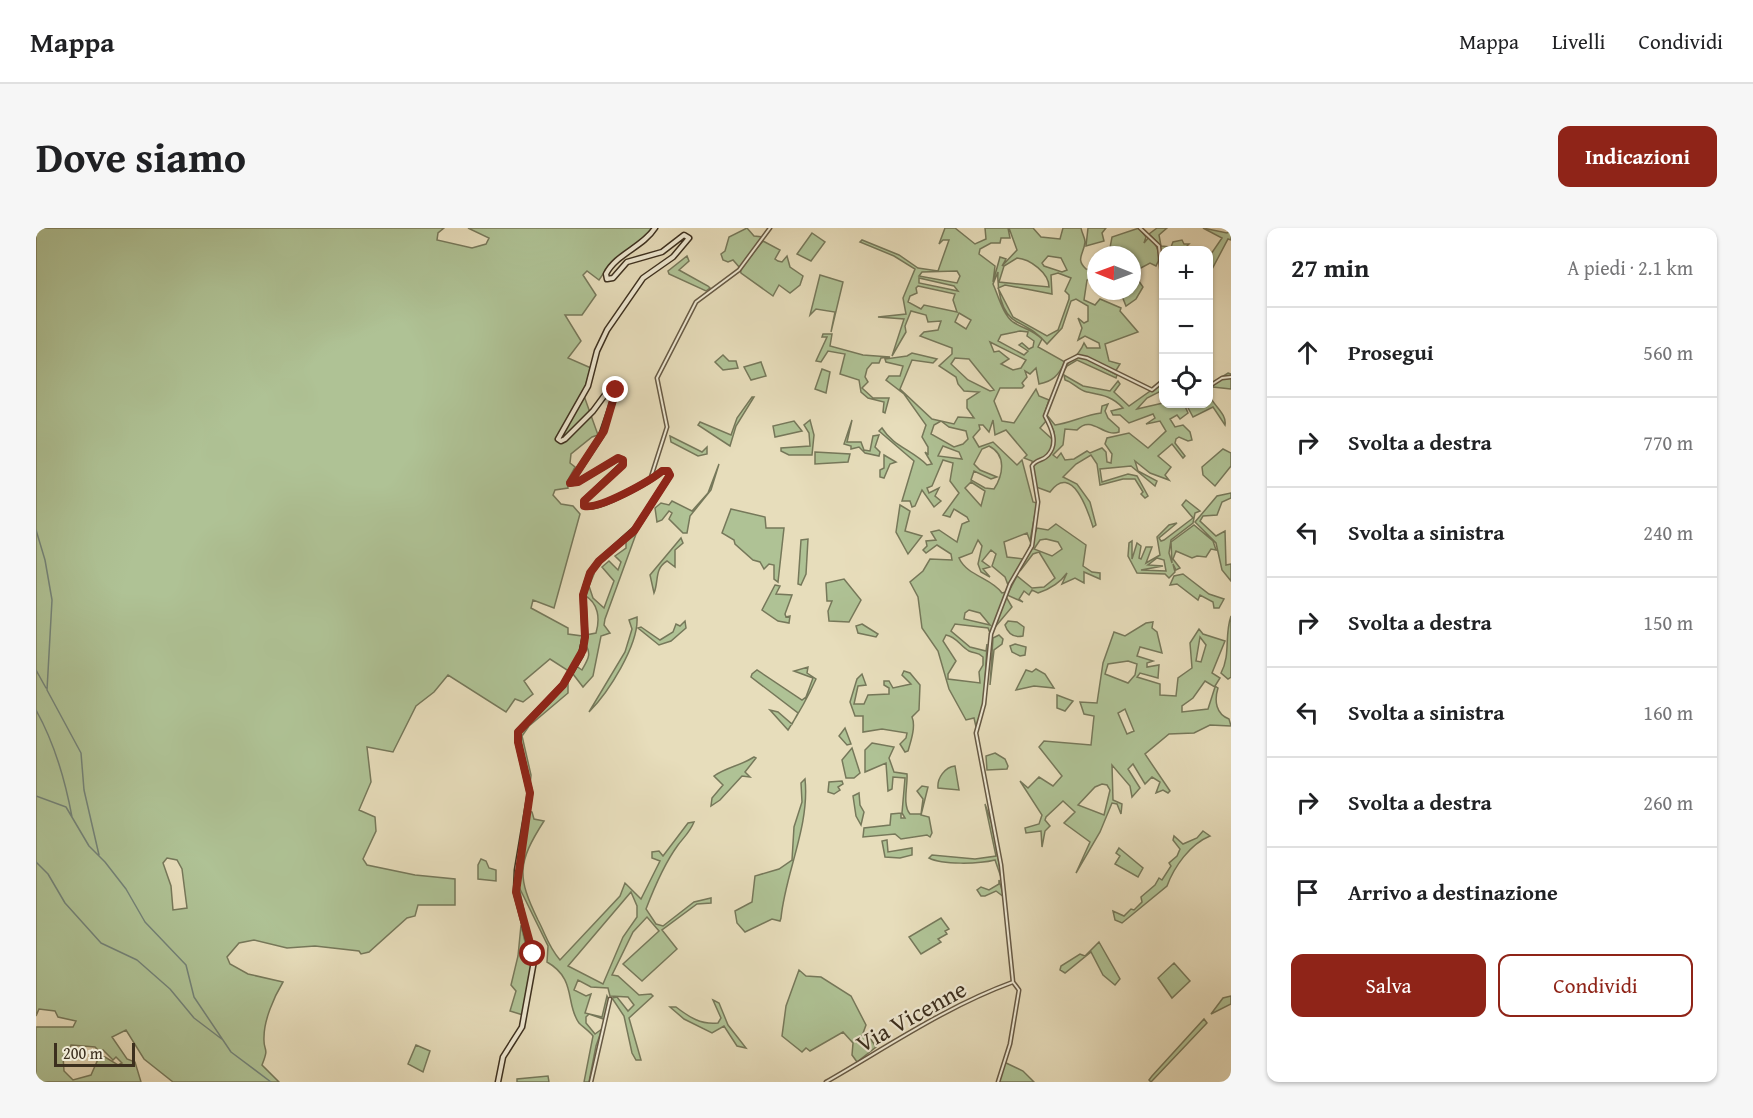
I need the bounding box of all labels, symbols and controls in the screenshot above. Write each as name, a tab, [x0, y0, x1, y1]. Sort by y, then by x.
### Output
text: Mappa	[30, 21, 115, 62]
text: Mappa	[1459, 26, 1519, 57]
text: Livelli	[1552, 26, 1606, 57]
text: Condividi	[1639, 26, 1723, 57]
text: Dove siamo	[36, 126, 246, 187]
button: Indicazioni	[1558, 126, 1717, 187]
north arrow	[1087, 246, 1141, 300]
map controls	[1159, 246, 1213, 408]
button: +	[1159, 246, 1213, 300]
text: 27 min	[1291, 248, 1369, 287]
text: A piedi · 2.1 km	[1567, 253, 1693, 282]
button: −	[1159, 300, 1213, 354]
icon: ahead	[1291, 336, 1324, 369]
text: Prosegui	[1348, 336, 1434, 368]
text: 560 m	[1643, 338, 1693, 367]
button: locate	[1159, 354, 1213, 408]
route end	[602, 376, 628, 402]
icon: right	[1291, 426, 1324, 459]
text: Svolta a destra	[1348, 426, 1492, 458]
text: 770 m	[1643, 428, 1693, 457]
icon: left	[1291, 516, 1324, 549]
text: Svolta a sinistra	[1348, 516, 1505, 548]
text: 240 m	[1643, 518, 1693, 547]
icon: right	[1291, 606, 1324, 639]
text: Svolta a destra	[1348, 606, 1492, 638]
text: 150 m	[1643, 608, 1693, 637]
icon: left	[1291, 696, 1324, 729]
text: Svolta a sinistra	[1348, 696, 1505, 728]
text: 160 m	[1643, 698, 1693, 727]
icon: right	[1291, 786, 1324, 819]
text: Svolta a destra	[1348, 786, 1492, 818]
text: 260 m	[1643, 788, 1693, 817]
icon: arrive	[1291, 876, 1324, 909]
text: Arrivo a destinazione	[1348, 876, 1558, 908]
route start	[519, 940, 545, 966]
button: Salva	[1291, 954, 1486, 1017]
button: Condividi	[1498, 954, 1693, 1017]
street label: Via Vicenne	[849, 971, 973, 1061]
scale bar	[54, 1040, 135, 1068]
text: 200 m	[63, 1041, 103, 1065]

